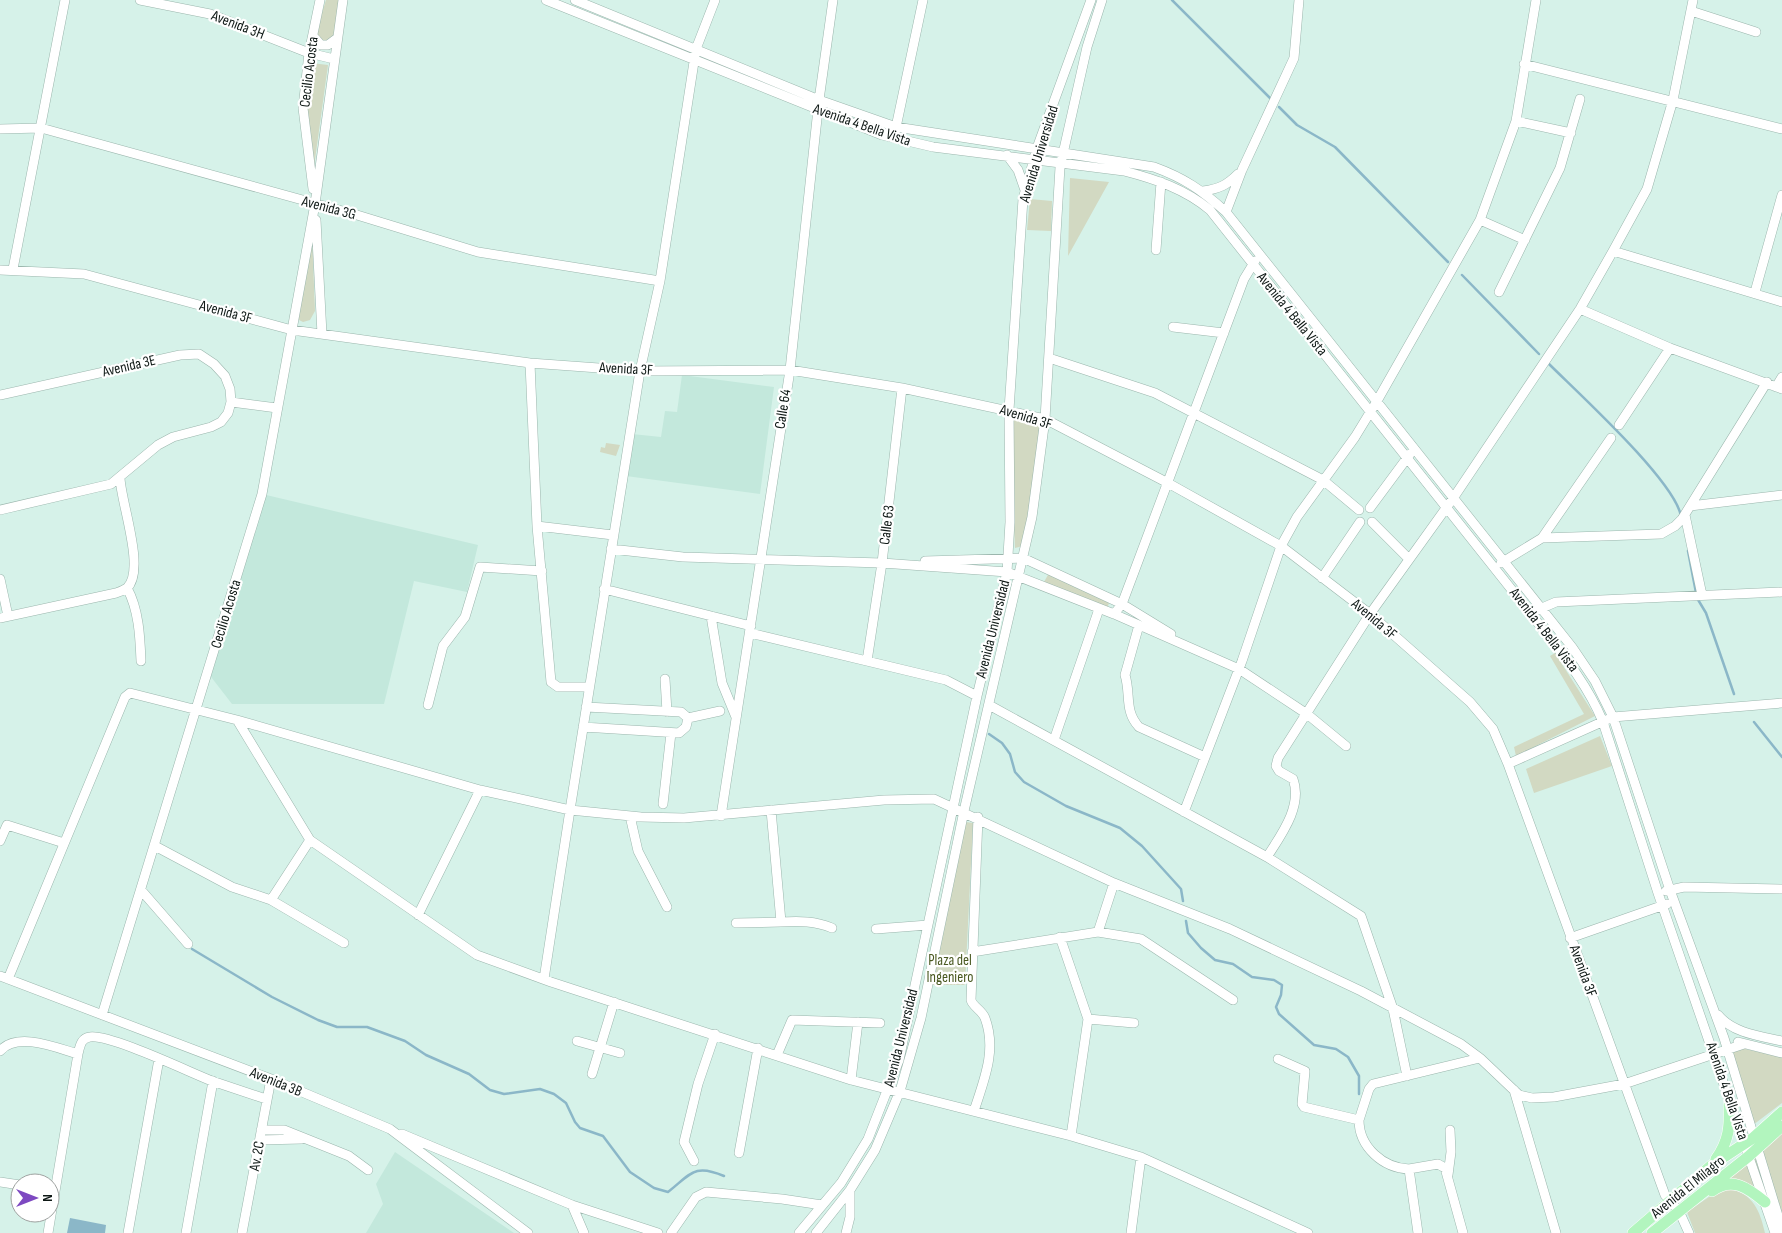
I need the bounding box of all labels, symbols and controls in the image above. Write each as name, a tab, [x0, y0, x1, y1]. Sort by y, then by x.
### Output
street label: Avenida 3H	[208, 6, 267, 44]
street label: Cecilio Acosta	[295, 35, 323, 108]
street label: Avenida 4 Bella Vista	[810, 99, 913, 151]
street label: Avenida Universidad	[1015, 103, 1063, 206]
street label: Avenida 3G	[299, 191, 358, 224]
street label: Avenida 4 Bella Vista	[1252, 268, 1332, 360]
street label: Avenida 3F	[197, 296, 255, 328]
street label: Avenida 3E	[100, 351, 157, 382]
street label: Avenida 3F	[598, 358, 653, 380]
street label: Calle 64	[770, 388, 796, 430]
street label: Avenida 3F	[997, 400, 1055, 434]
street label: Calle 63	[875, 504, 899, 546]
street label: Cecilio Acosta	[207, 577, 246, 651]
street label: Avenida Universidad	[971, 578, 1014, 681]
street label: Avenida 4 Bella Vista	[1505, 583, 1583, 676]
street label: Avenida 3F	[1347, 594, 1401, 644]
street label: Avenida 3F	[1565, 942, 1601, 1000]
park label: Plaza del Ingeniero	[927, 951, 973, 987]
street label: Avenida Universidad	[879, 987, 922, 1090]
street label: Avenida 4 Bella Vista	[1701, 1039, 1753, 1142]
street label: Avenida 3B	[246, 1063, 305, 1101]
street label: Av. 2C	[245, 1140, 269, 1173]
street label: Avenida El Milagro	[1646, 1151, 1729, 1223]
north arrow	[10, 1173, 60, 1223]
text: N	[39, 1194, 56, 1202]

